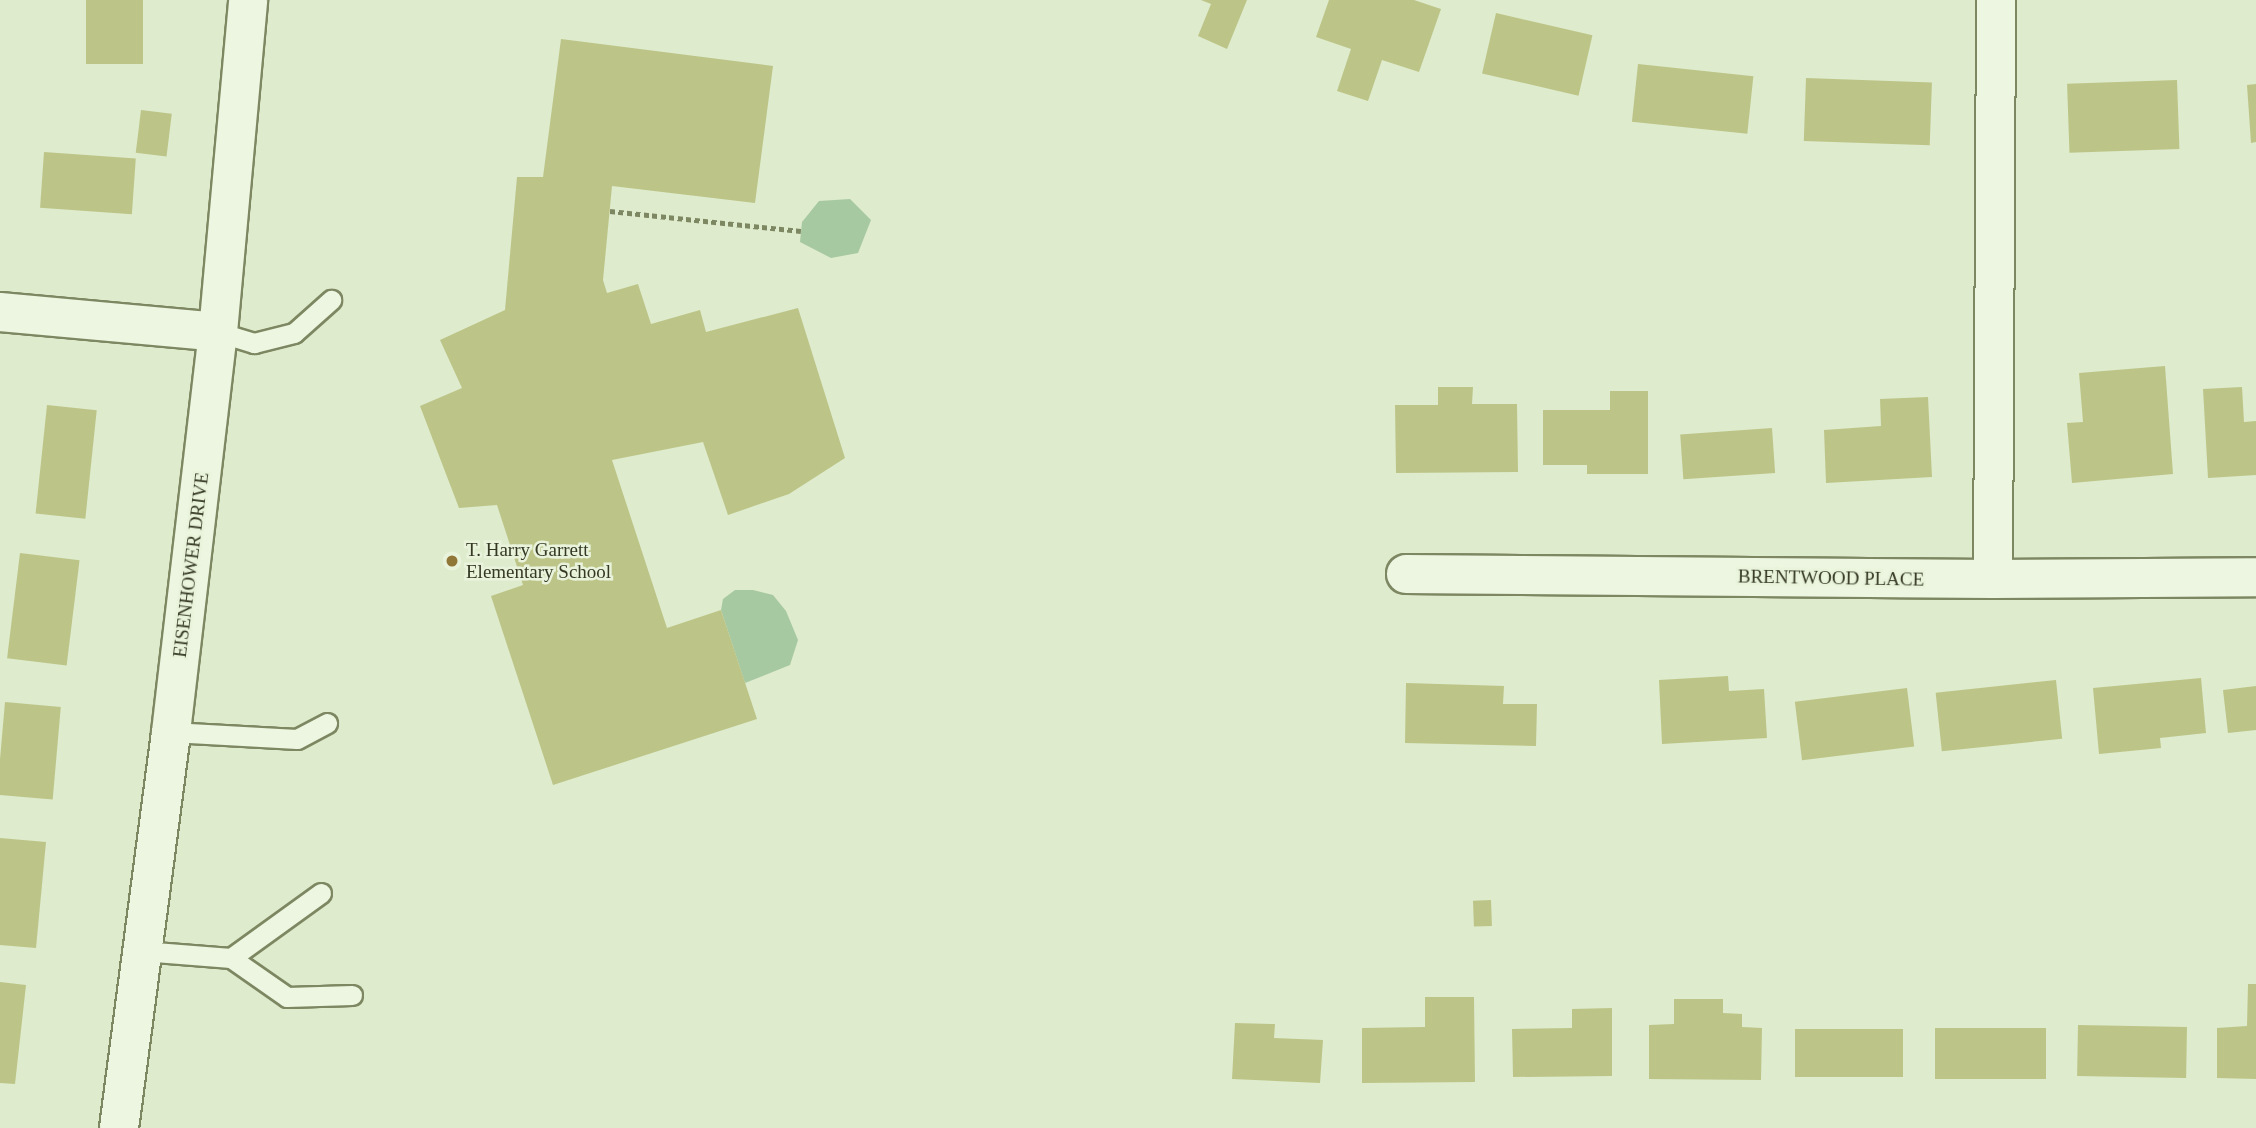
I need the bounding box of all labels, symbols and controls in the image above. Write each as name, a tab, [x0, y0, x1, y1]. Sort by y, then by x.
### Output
street label: EISENHOWER DRIVE	[168, 471, 214, 659]
place label: T. Harry Garrett Elementary School	[466, 539, 611, 583]
marker: T. Harry Garrett Elementary School	[444, 553, 460, 569]
street label: BRENTWOOD PLACE	[1738, 565, 1924, 591]

